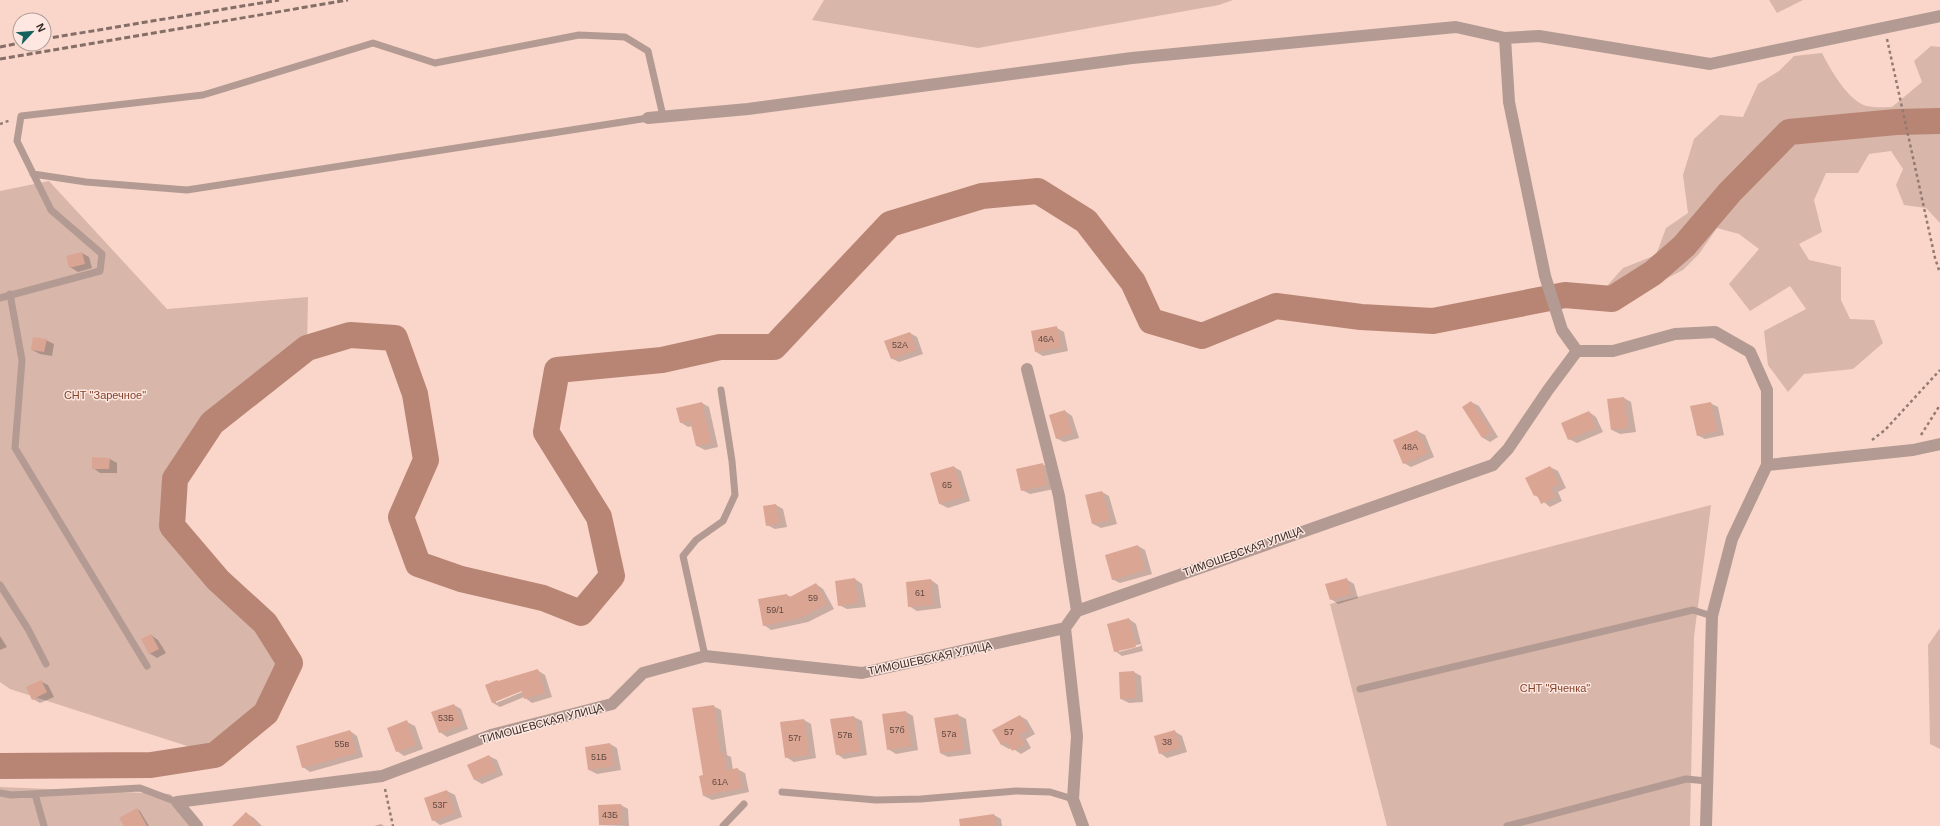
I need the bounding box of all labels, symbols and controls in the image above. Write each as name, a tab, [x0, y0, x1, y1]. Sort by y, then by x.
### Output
north arrow	[12, 12, 52, 52]
text: N	[34, 21, 48, 34]
house number: 46А	[1038, 334, 1054, 344]
house number: 52А	[892, 340, 908, 350]
park label: СНТ "Заречное"	[64, 389, 146, 401]
house number: 48А	[1402, 442, 1418, 452]
house number: 65	[942, 480, 952, 490]
street label: ТИМОШЕВСКАЯ УЛИЦА	[1181, 523, 1305, 578]
house number: 61	[915, 588, 925, 598]
house number: 59	[808, 593, 818, 603]
house number: 59/1	[766, 605, 784, 615]
street label: ТИМОШЕВСКАЯ УЛИЦА	[867, 639, 994, 677]
park label: СНТ "Яченка"	[1520, 682, 1590, 694]
street label: ТИМОШЕВСКАЯ УЛИЦА	[479, 701, 605, 745]
house number: 53Б	[438, 713, 454, 723]
house number: 57б	[889, 725, 905, 735]
house number: 57	[1004, 727, 1014, 737]
house number: 57а	[941, 729, 957, 739]
house number: 57в	[838, 730, 853, 740]
house number: 57г	[788, 733, 802, 743]
house number: 38	[1162, 737, 1172, 747]
house number: 55в	[335, 739, 350, 749]
house number: 51Б	[591, 752, 607, 762]
house number: 61А	[712, 777, 728, 787]
house number: 53Г	[433, 800, 448, 810]
house number: 43Б	[602, 810, 618, 820]

